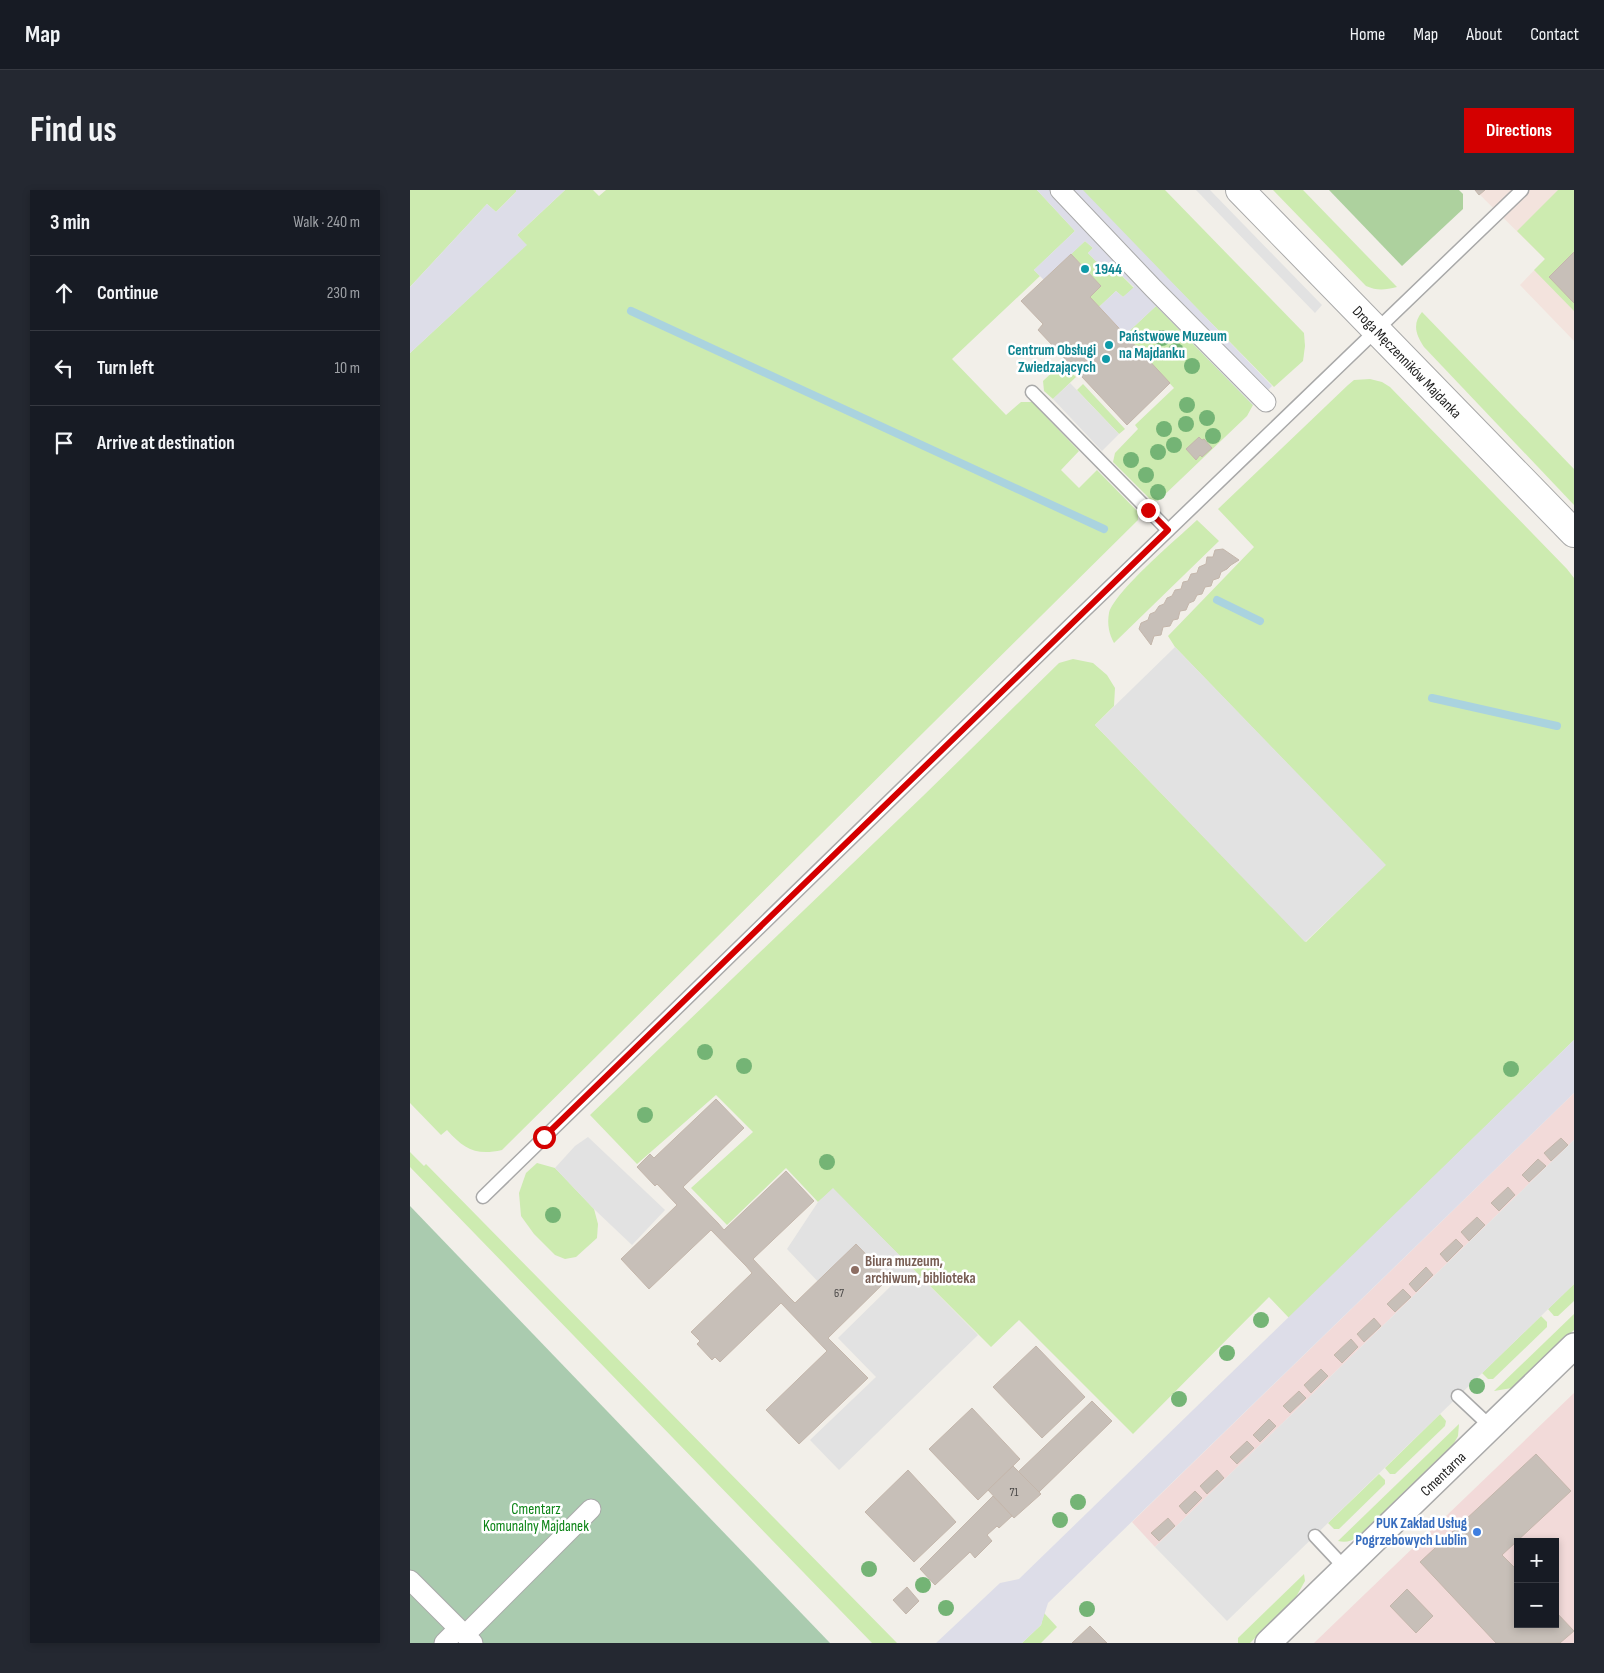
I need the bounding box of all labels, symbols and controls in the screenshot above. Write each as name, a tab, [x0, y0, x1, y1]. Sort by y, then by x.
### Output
text: Map	[25, 20, 60, 49]
text: Home	[1350, 24, 1385, 45]
text: Map	[1413, 24, 1438, 45]
text: About	[1466, 24, 1502, 45]
text: Contact	[1530, 24, 1579, 45]
button: Directions	[1464, 108, 1574, 153]
text: Find us	[30, 109, 117, 152]
text: 3 min	[50, 210, 90, 235]
text: Walk · 240 m	[293, 213, 360, 232]
place label: 1944	[1095, 260, 1122, 279]
marker: 1944	[1079, 263, 1091, 275]
icon: ahead	[50, 279, 78, 307]
text: Continue	[97, 282, 158, 305]
text: 230 m	[327, 284, 360, 303]
street label: Droga Męczenników Majdanka	[1348, 302, 1465, 423]
place label: Państwowe Muzeum na Majdanku	[1119, 327, 1227, 363]
marker: Państwowe Muzeum na Majdanku	[1103, 339, 1115, 351]
place label: Centrum Obsługi Zwiedzających	[1008, 341, 1096, 377]
marker: Centrum Obsługi Zwiedzających	[1100, 353, 1112, 365]
icon: left	[50, 354, 78, 382]
text: Turn left	[97, 357, 154, 380]
text: 10 m	[334, 359, 360, 378]
icon: arrive	[50, 429, 78, 457]
text: Arrive at destination	[97, 432, 235, 455]
route end	[1137, 499, 1160, 522]
route start	[533, 1126, 556, 1149]
place label: Biura muzeum, archiwum, biblioteka	[865, 1252, 976, 1288]
marker: Biura muzeum, archiwum, biblioteka	[849, 1264, 861, 1276]
house number: 67	[834, 1286, 844, 1301]
street label: Cmentarna	[1417, 1448, 1470, 1501]
house number: 71	[1009, 1485, 1019, 1500]
park label: Cmentarz Komunalny Majdanek	[483, 1500, 589, 1536]
place label: PUK Zakład Usług Pogrzebowych Lublin	[1355, 1514, 1468, 1550]
marker: PUK Zakład Usług Pogrzebowych Lublin	[1471, 1526, 1483, 1538]
map controls	[1514, 1538, 1559, 1628]
button: +	[1514, 1538, 1559, 1583]
button: −	[1514, 1583, 1559, 1628]

